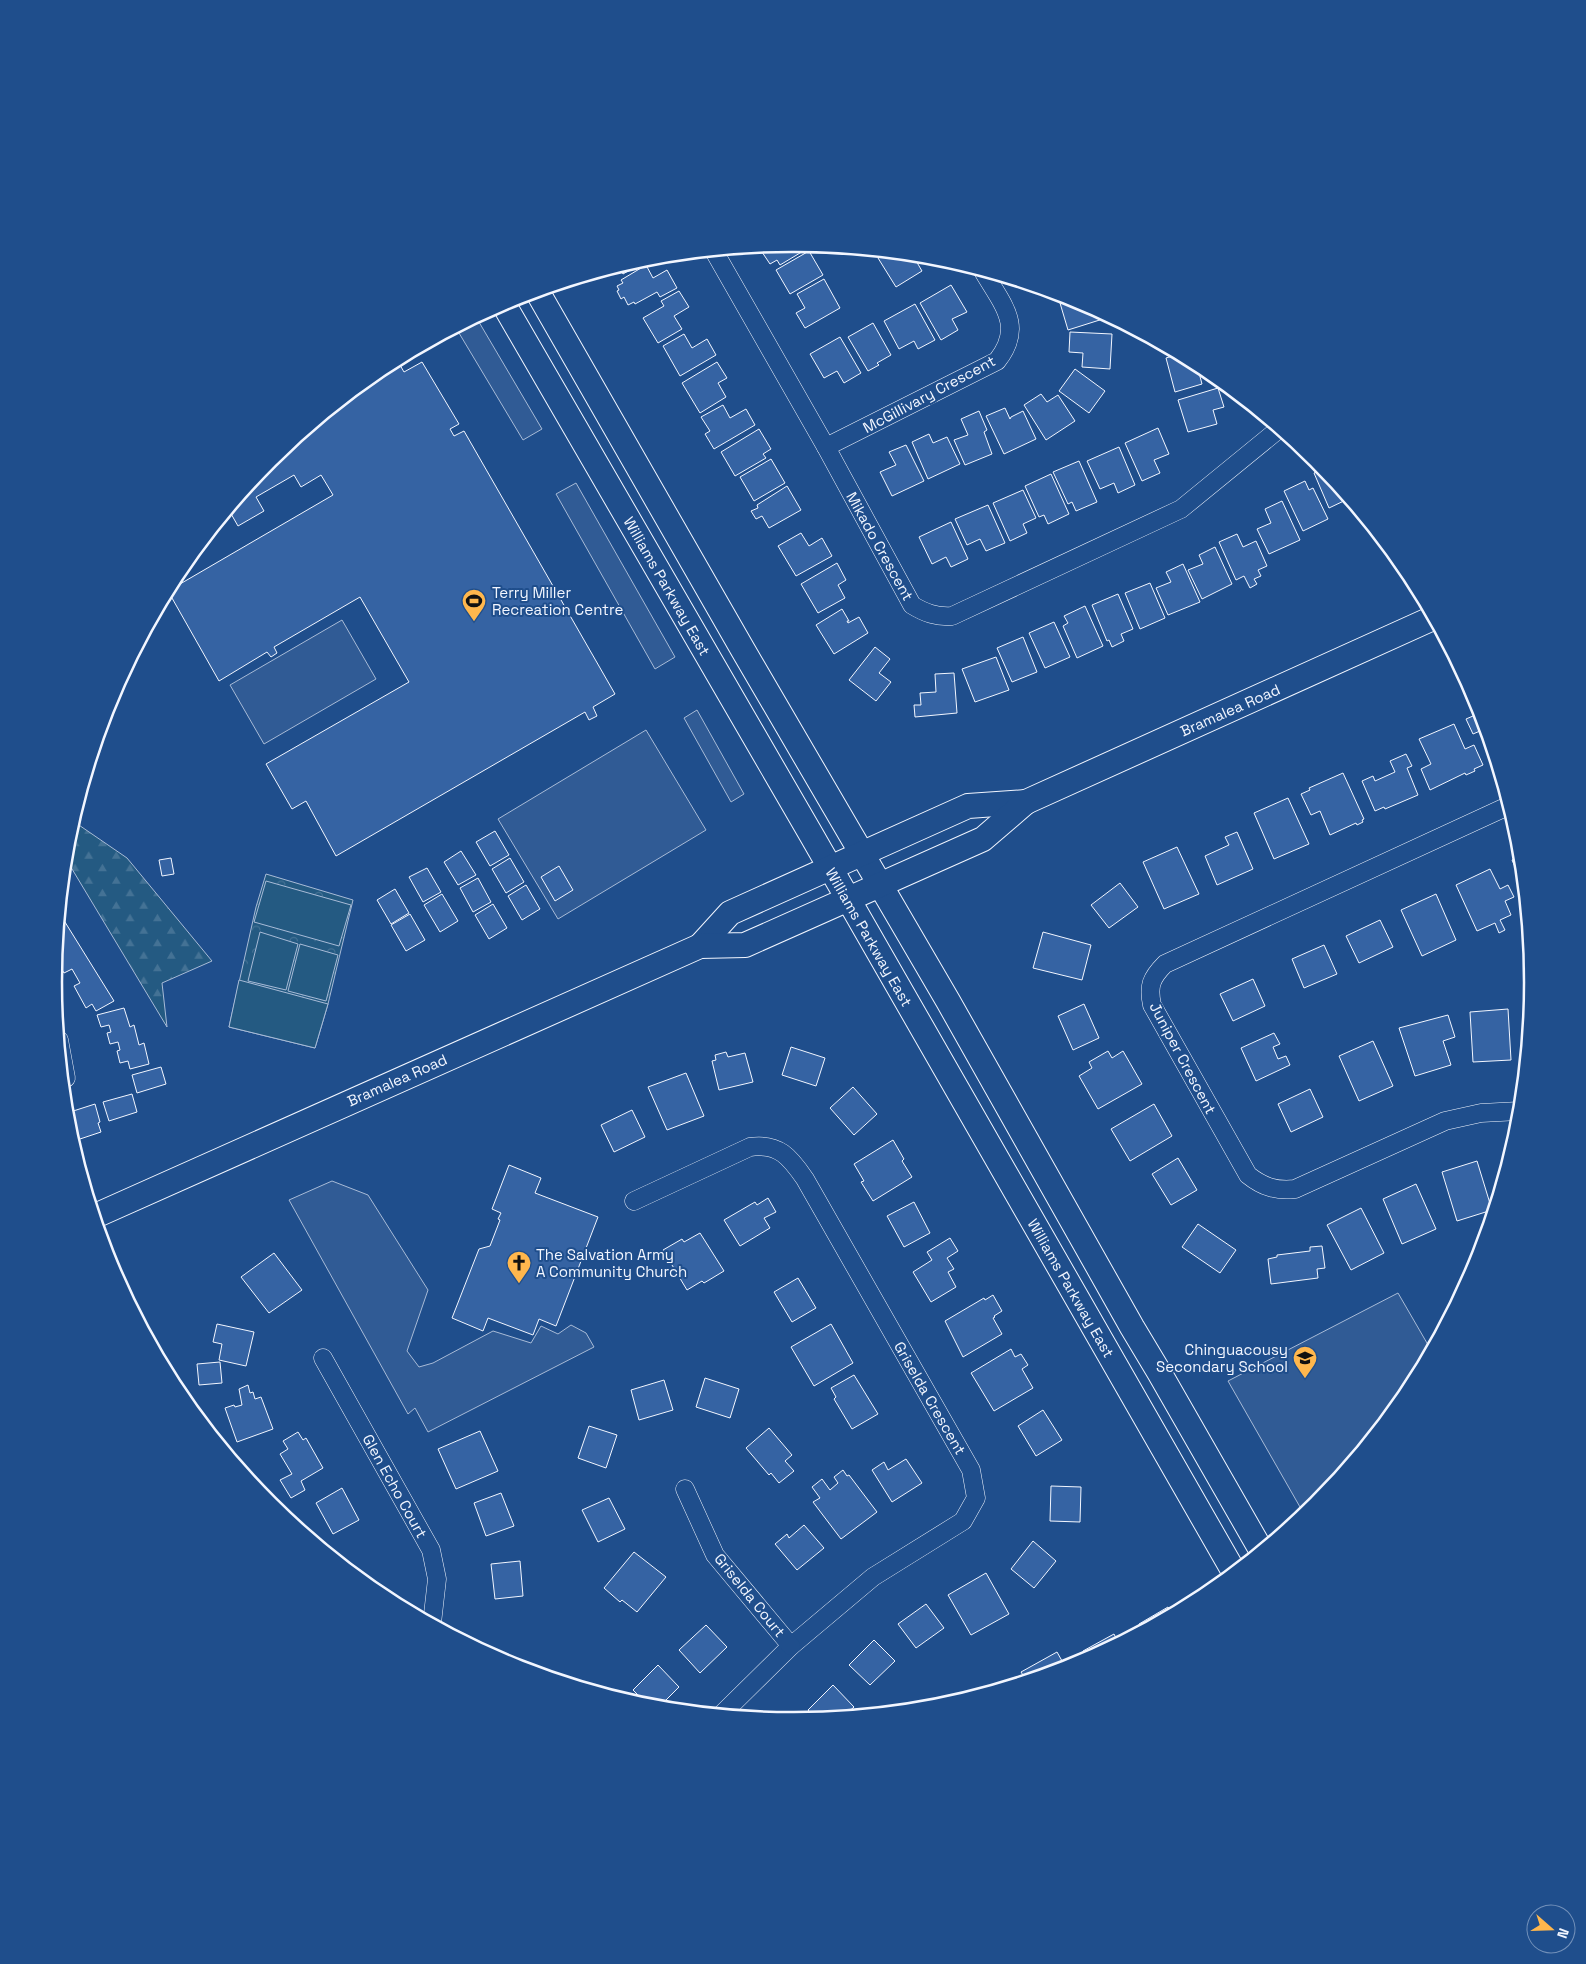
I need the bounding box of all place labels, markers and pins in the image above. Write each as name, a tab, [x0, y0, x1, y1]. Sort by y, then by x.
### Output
place label: Terry Miller Recreation Centre	[492, 583, 623, 619]
sports icon: Terry Miller Recreation Centre	[461, 588, 487, 622]
place label: The Salvation Army A Community Church	[536, 1245, 687, 1281]
church icon: The Salvation Army A Community Church	[506, 1250, 532, 1284]
place label: Chinguacousy Secondary School	[1156, 1340, 1288, 1376]
school or university icon: Chinguacousy Secondary School	[1292, 1345, 1318, 1379]

